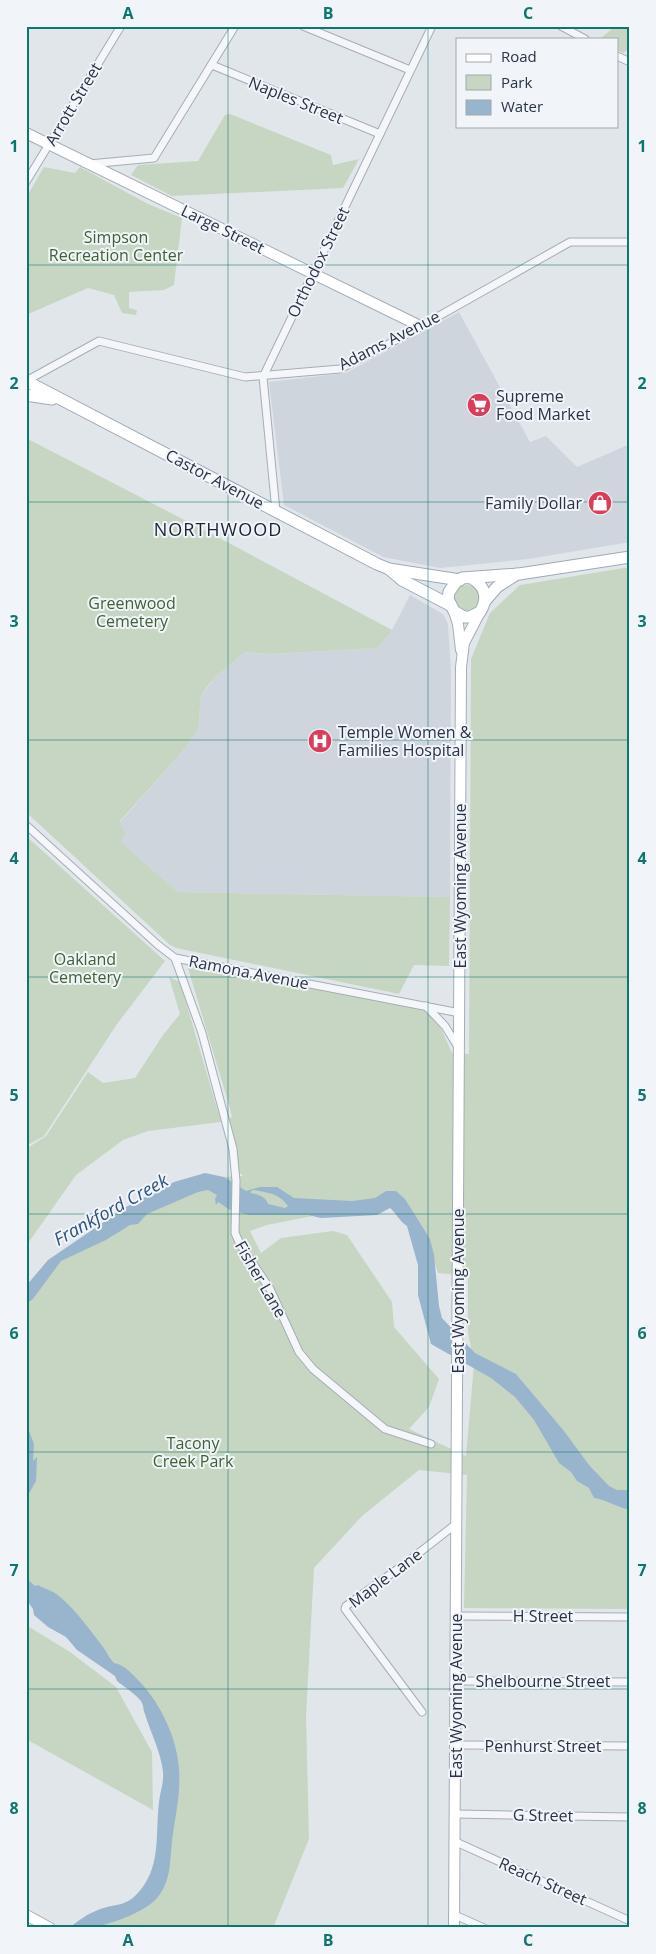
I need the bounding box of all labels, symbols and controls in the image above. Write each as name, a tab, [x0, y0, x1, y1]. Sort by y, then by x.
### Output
text: A	[122, 2, 134, 24]
text: B	[323, 2, 333, 24]
text: C	[523, 2, 533, 24]
legend	[456, 38, 618, 128]
text: Road	[501, 46, 537, 66]
street label: Arrott Street	[40, 58, 107, 150]
street label: Naples Street	[245, 71, 347, 129]
text: Park	[501, 72, 532, 92]
text: Water	[501, 96, 543, 116]
text: 1	[9, 135, 19, 157]
text: 1	[637, 135, 647, 157]
street label: Large Street	[178, 199, 269, 259]
street label: Orthodox Street	[282, 203, 354, 321]
park label: Simpson Recreation Center	[49, 226, 184, 266]
street label: Adams Avenue	[335, 305, 444, 375]
text: 2	[9, 372, 19, 394]
text: 2	[637, 372, 647, 394]
place label: Supreme Food Market	[496, 385, 591, 425]
supermarket icon: Supreme Food Market	[466, 392, 492, 418]
street label: Castor Avenue	[162, 444, 268, 514]
shop icon: Family Dollar	[587, 490, 613, 516]
place label: Family Dollar	[485, 492, 582, 514]
district label: NORTHWOOD	[154, 517, 282, 541]
park label: Greenwood Cemetery	[88, 592, 176, 632]
text: 3	[9, 610, 19, 632]
text: 3	[637, 610, 647, 632]
place label: Temple Women & Families Hospital	[338, 721, 472, 761]
hospital icon: Temple Women & Families Hospital	[307, 728, 333, 754]
street label: East Wyoming Avenue	[449, 804, 471, 968]
text: 4	[9, 847, 19, 869]
text: 4	[637, 847, 647, 869]
park label: Oakland Cemetery	[49, 948, 122, 988]
street label: Ramona Avenue	[187, 950, 311, 994]
text: 5	[9, 1084, 19, 1106]
text: 5	[637, 1084, 647, 1106]
water label: Frankford Creek	[49, 1167, 173, 1251]
street label: East Wyoming Avenue	[447, 1209, 469, 1373]
street label: Fisher Lane	[230, 1236, 292, 1322]
text: 6	[9, 1322, 19, 1344]
text: 6	[637, 1322, 647, 1344]
park label: Tacony Creek Park	[153, 1432, 234, 1472]
street label: Maple Lane	[344, 1543, 426, 1613]
text: 7	[9, 1559, 19, 1581]
text: 7	[637, 1559, 647, 1581]
street label: H Street	[513, 1605, 574, 1627]
street label: East Wyoming Avenue	[445, 1614, 467, 1778]
street label: Shelbourne Street	[475, 1670, 611, 1692]
street label: Penhurst Street	[485, 1735, 602, 1757]
text: 8	[9, 1797, 19, 1819]
text: 8	[637, 1797, 647, 1819]
street label: G Street	[513, 1803, 574, 1827]
street label: Reach Street	[496, 1852, 591, 1910]
text: A	[122, 1929, 134, 1951]
text: B	[323, 1929, 333, 1951]
text: C	[523, 1929, 533, 1951]

